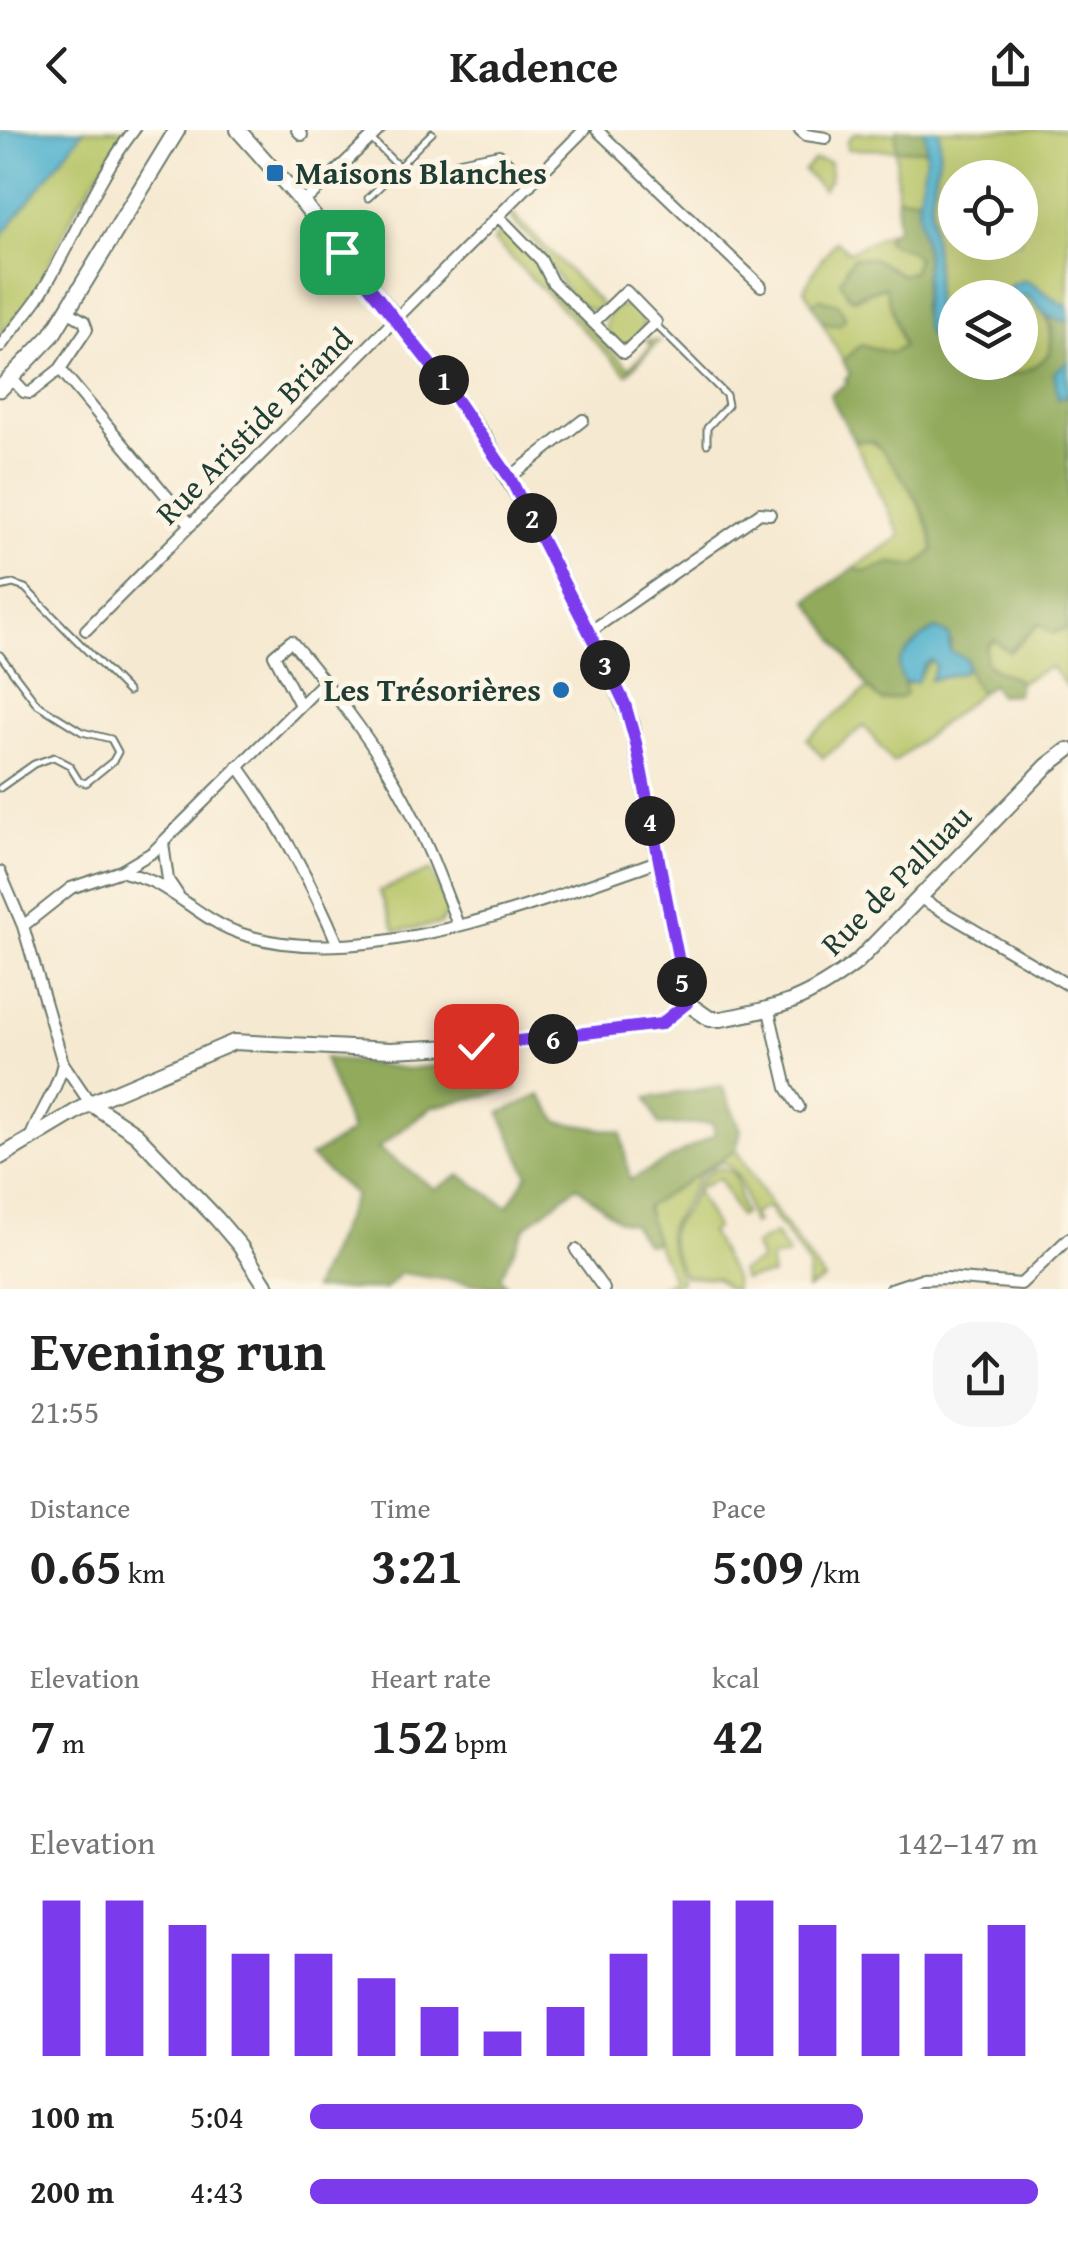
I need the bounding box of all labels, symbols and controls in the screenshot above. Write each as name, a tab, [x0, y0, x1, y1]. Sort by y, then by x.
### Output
text: Kadence	[450, 33, 618, 98]
icon: back	[30, 38, 85, 93]
icon: share	[983, 38, 1038, 93]
place label: Maisons Blanches	[295, 149, 547, 196]
map controls	[938, 160, 1038, 380]
button: locate	[938, 160, 1038, 260]
marker: Maisons Blanches	[264, 162, 286, 184]
pin	[300, 210, 385, 295]
icon: arrive	[315, 225, 370, 280]
button: layers	[938, 280, 1038, 380]
street label: Rue Aristide Briand	[144, 316, 363, 535]
pin: 1	[419, 355, 469, 405]
text: 1	[437, 359, 451, 400]
pin: 2	[507, 493, 557, 543]
text: 2	[525, 497, 539, 538]
pin: 3	[580, 640, 630, 690]
text: 3	[598, 644, 612, 685]
place label: Les Trésorières	[324, 666, 541, 713]
marker: Les Trésorières	[550, 679, 572, 701]
street label: Rue de Palluau	[809, 793, 982, 966]
pin: 4	[625, 796, 675, 846]
text: 4	[643, 800, 657, 841]
pin: 5	[657, 957, 707, 1007]
text: 5	[675, 961, 689, 1002]
pin	[434, 1004, 519, 1089]
pin: 6	[528, 1014, 578, 1064]
text: 6	[546, 1018, 560, 1059]
icon: check	[449, 1019, 504, 1074]
text: Evening run	[30, 1310, 326, 1390]
button: share	[933, 1322, 1038, 1427]
text: 21:55	[30, 1388, 99, 1435]
text: Distance	[30, 1487, 130, 1528]
text: Time	[371, 1487, 431, 1528]
text: Pace	[712, 1487, 766, 1528]
text: 0.65	[30, 1528, 122, 1601]
text: 3:21	[371, 1528, 463, 1601]
text: 5:09	[712, 1528, 804, 1601]
text: km	[122, 1552, 165, 1593]
text: /km	[804, 1552, 860, 1593]
text: Elevation	[30, 1657, 140, 1698]
text: Heart rate	[371, 1657, 491, 1698]
text: kcal	[712, 1657, 760, 1698]
text: 7	[30, 1698, 56, 1771]
text: 152	[371, 1698, 449, 1771]
text: 42	[712, 1698, 764, 1771]
text: m	[56, 1722, 85, 1763]
text: bpm	[449, 1722, 507, 1763]
text: Elevation	[30, 1819, 155, 1866]
text: 142–147 m	[897, 1819, 1038, 1866]
text: 100 m	[30, 2093, 114, 2140]
text: 5:04	[190, 2093, 244, 2140]
text: 200 m	[30, 2168, 114, 2215]
text: 4:43	[190, 2168, 244, 2215]

